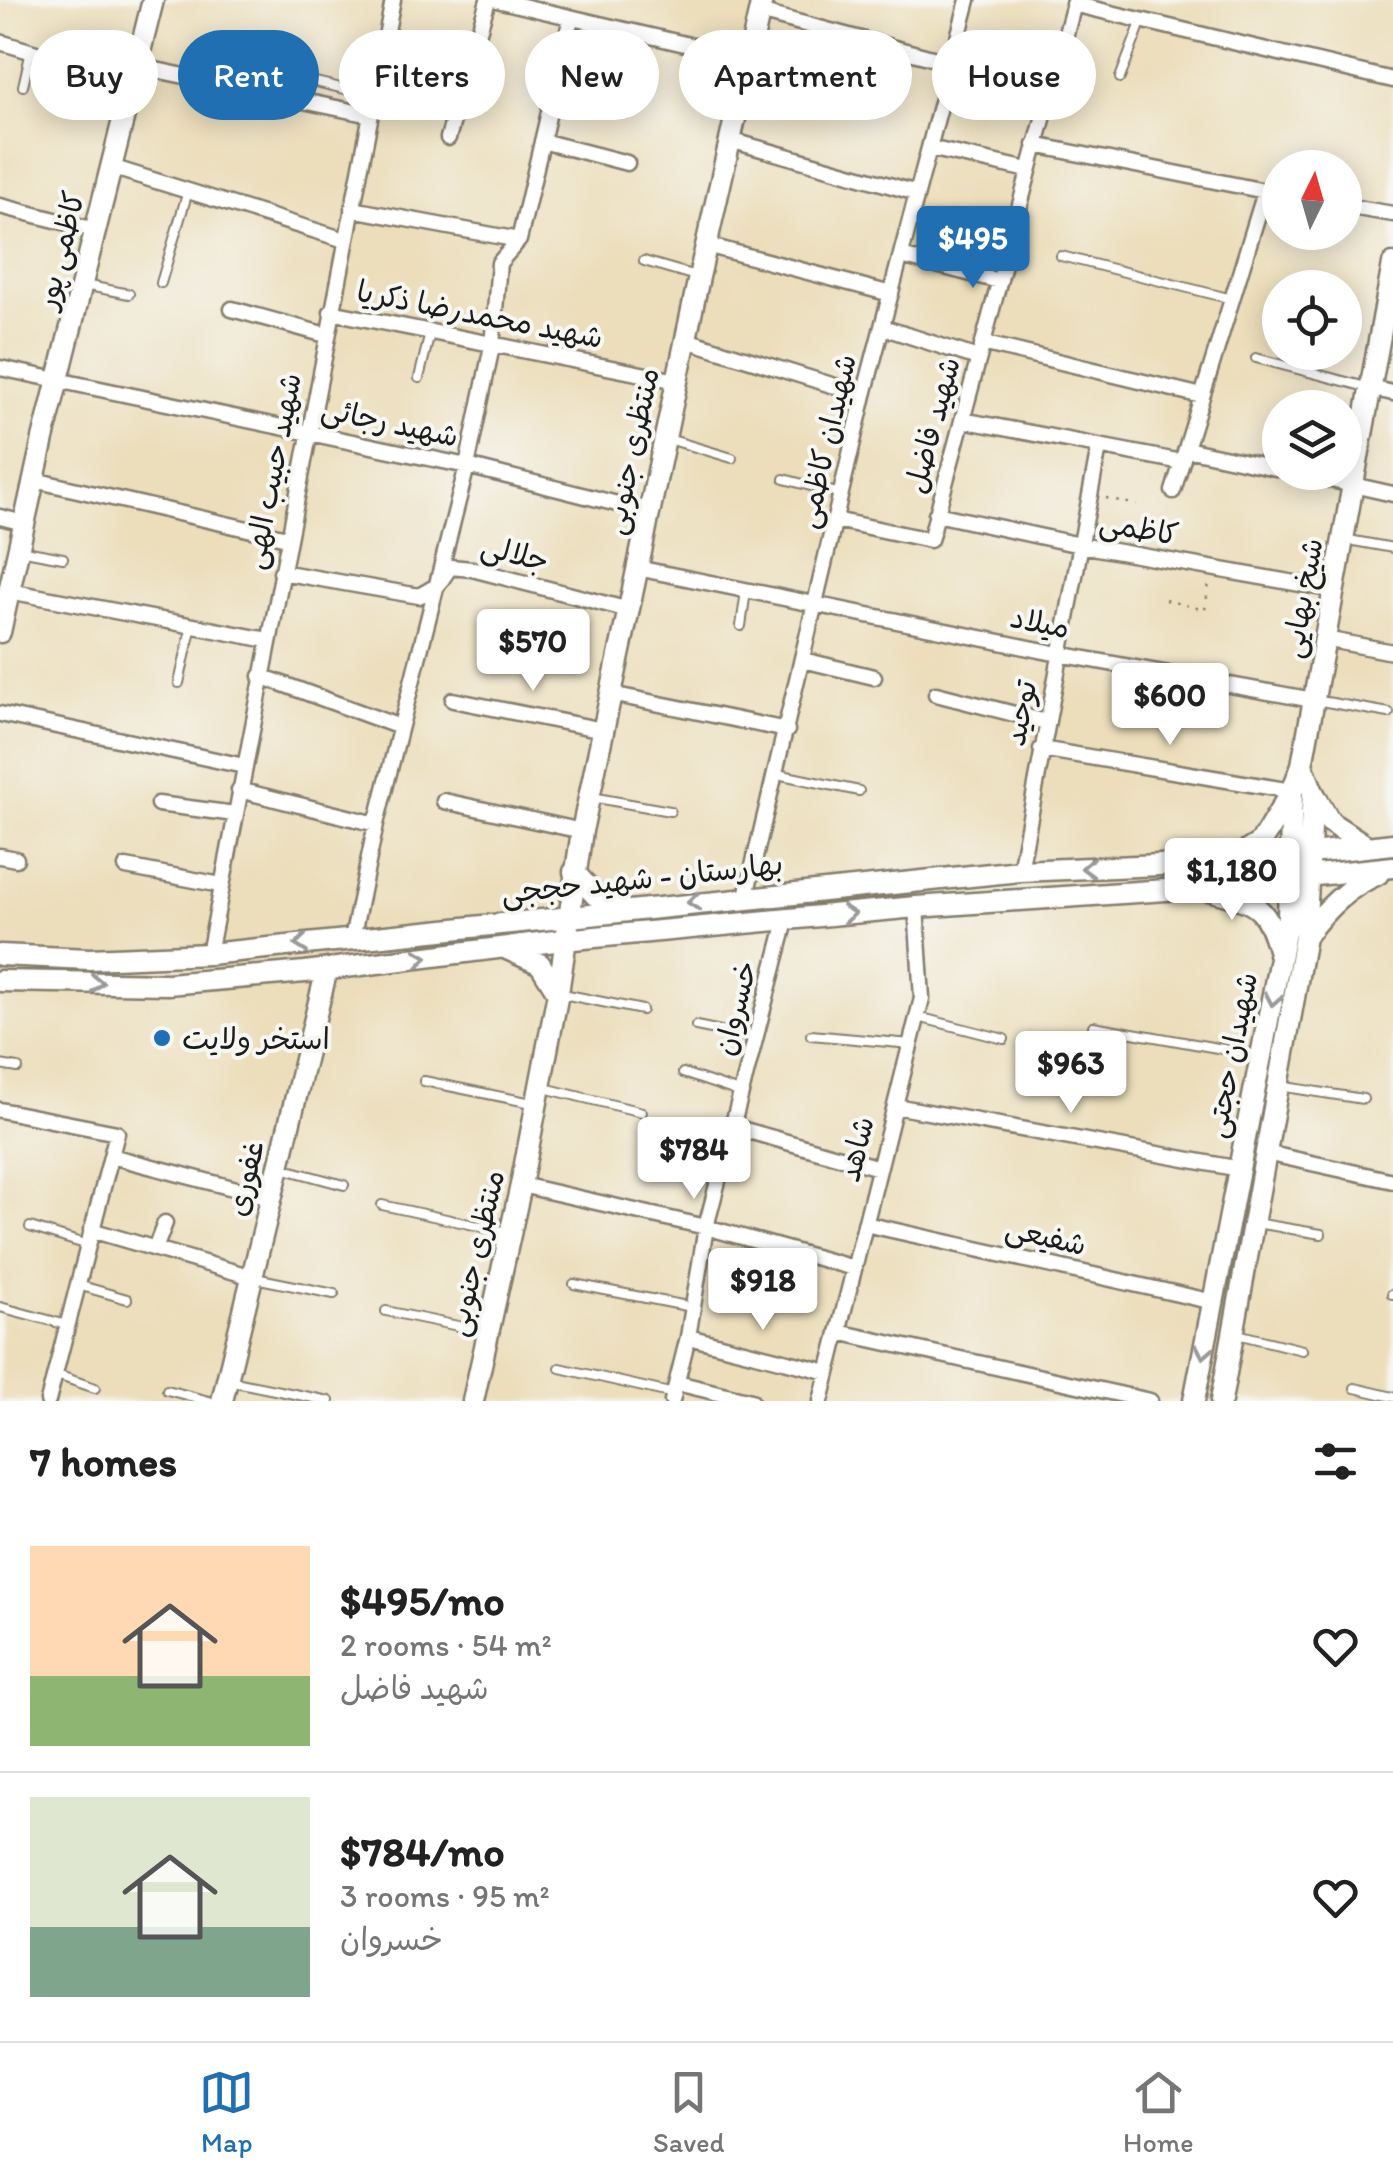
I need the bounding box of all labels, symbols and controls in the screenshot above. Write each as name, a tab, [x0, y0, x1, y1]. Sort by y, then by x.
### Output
chip: Buy	[30, 30, 158, 120]
chip: Rent	[178, 30, 319, 120]
chip: Filters	[339, 30, 505, 120]
chip: New	[525, 30, 659, 120]
chip: Apartment	[679, 30, 912, 120]
chip: House	[932, 30, 1096, 120]
north arrow	[1262, 150, 1362, 250]
map controls	[1262, 150, 1362, 490]
street label: کاظمی پور	[27, 187, 93, 316]
pin: $495	[914, 206, 1032, 291]
text: $495	[939, 219, 1008, 257]
button: locate	[1262, 270, 1362, 370]
street label: شهید محمدرضا ذکریا	[354, 272, 606, 356]
street label: شهیدان کاظمی	[788, 350, 865, 532]
street label: شهید فاضل	[896, 353, 968, 497]
street label: منتظری جنوبی	[595, 364, 669, 538]
street label: شهید حبیب الهی	[235, 370, 310, 572]
street label: شهید رجائی	[318, 389, 462, 456]
button: layers	[1262, 390, 1362, 490]
street label: کاظمی	[1096, 503, 1181, 554]
street label: جلالی	[477, 527, 553, 580]
street label: شیخ بهایی	[1273, 535, 1333, 661]
street label: میلاد	[1007, 598, 1073, 646]
pin: $570	[474, 609, 592, 694]
text: $570	[499, 622, 567, 660]
pin: $600	[1111, 663, 1229, 748]
text: $600	[1134, 676, 1206, 714]
street label: توحید	[996, 677, 1045, 749]
pin: $1,180	[1151, 838, 1313, 923]
street label: بهارستان - شهید حججی	[499, 845, 785, 912]
text: $1,180	[1187, 851, 1277, 889]
one-way arrow	[1079, 857, 1095, 878]
one-way arrow	[686, 891, 702, 912]
one-way arrow	[841, 904, 857, 926]
one-way arrow	[293, 933, 309, 954]
one-way arrow	[414, 948, 430, 969]
street label: خسروان	[705, 957, 765, 1059]
street label: شهیدان حجتی	[1197, 969, 1266, 1141]
one-way arrow	[90, 972, 106, 993]
one-way arrow	[1263, 991, 1284, 1007]
place label: استخر ولایت	[182, 1020, 330, 1057]
marker: استخر ولایت	[151, 1027, 173, 1049]
pin: $963	[1012, 1031, 1130, 1116]
text: $963	[1037, 1044, 1105, 1082]
street label: شاهد	[830, 1113, 882, 1185]
pin: $784	[635, 1117, 753, 1202]
text: $784	[660, 1130, 728, 1168]
street label: غفوری	[218, 1136, 272, 1220]
street label: منتظری جنوبی	[438, 1166, 514, 1340]
street label: شفیعی	[1002, 1209, 1090, 1264]
pin: $918	[704, 1248, 822, 1333]
text: $918	[730, 1261, 796, 1299]
one-way arrow	[1194, 1344, 1215, 1360]
icon: filters	[1308, 1434, 1363, 1489]
text: 7 homes	[30, 1436, 177, 1487]
text: $495/mo	[340, 1575, 505, 1626]
icon: home	[110, 1586, 230, 1706]
icon: heart	[1308, 1619, 1363, 1674]
text: 2 rooms · 54 m²	[340, 1626, 552, 1664]
text: شهید فاضل	[340, 1669, 489, 1707]
text: $784/mo	[340, 1826, 505, 1877]
icon: home	[110, 1837, 230, 1957]
icon: heart	[1308, 1870, 1363, 1925]
text: 3 rooms · 95 m²	[340, 1877, 550, 1915]
text: خسروان	[340, 1920, 443, 1958]
tab: Map	[199, 2065, 254, 2159]
tab: Saved	[653, 2065, 724, 2159]
tab: Home	[1123, 2065, 1194, 2159]

